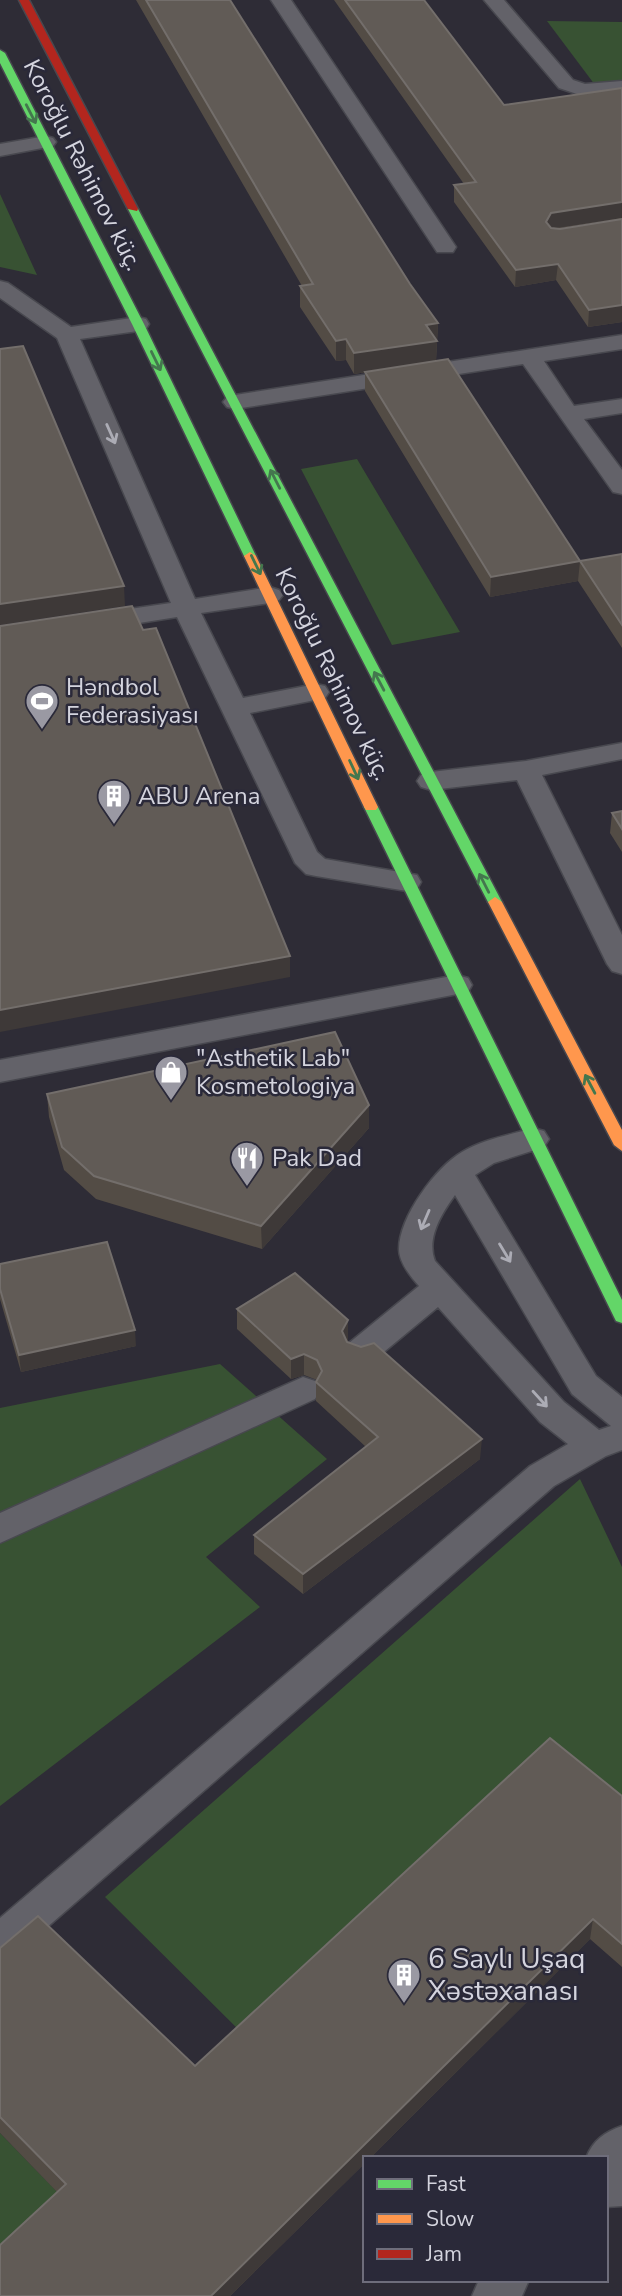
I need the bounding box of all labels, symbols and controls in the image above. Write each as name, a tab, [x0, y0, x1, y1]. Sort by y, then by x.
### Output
street label: Koroğlu Rəhimov küç.	[16, 54, 150, 276]
one-way arrow	[25, 103, 39, 124]
one-way arrow	[149, 350, 163, 371]
one-way arrow	[105, 423, 118, 444]
one-way arrow	[267, 469, 281, 490]
one-way arrow	[249, 554, 263, 575]
street label: Koroğlu Rəhimov küç.	[268, 562, 398, 786]
place label: Həndbol Federasiyası	[66, 671, 198, 731]
one-way arrow	[372, 671, 385, 692]
sports icon: Həndbol Federasiyası	[23, 682, 61, 731]
one-way arrow	[348, 759, 361, 780]
building icon: ABU Arena	[95, 777, 133, 826]
place label: ABU Arena	[138, 780, 260, 812]
one-way arrow	[476, 873, 490, 894]
place label: "Asthetik Lab" Kosmetologiya	[196, 1042, 355, 1102]
shop icon: "Asthetik Lab" Kosmetologiya	[152, 1053, 190, 1102]
one-way arrow	[583, 1075, 597, 1095]
restaurant icon: Pak Dad	[228, 1139, 266, 1188]
place label: Pak Dad	[272, 1142, 362, 1174]
one-way arrow	[418, 1209, 431, 1230]
one-way arrow	[498, 1242, 512, 1262]
one-way arrow	[532, 1390, 548, 1408]
place label: 6 Saylı Uşaq Xəstəxanası	[428, 1940, 585, 2010]
building icon: 6 Saylı Uşaq Xəstəxanası	[385, 1956, 423, 2005]
legend	[363, 2156, 608, 2282]
text: Fast	[426, 2170, 466, 2198]
text: Slow	[426, 2205, 475, 2233]
text: Jam	[425, 2240, 462, 2268]

